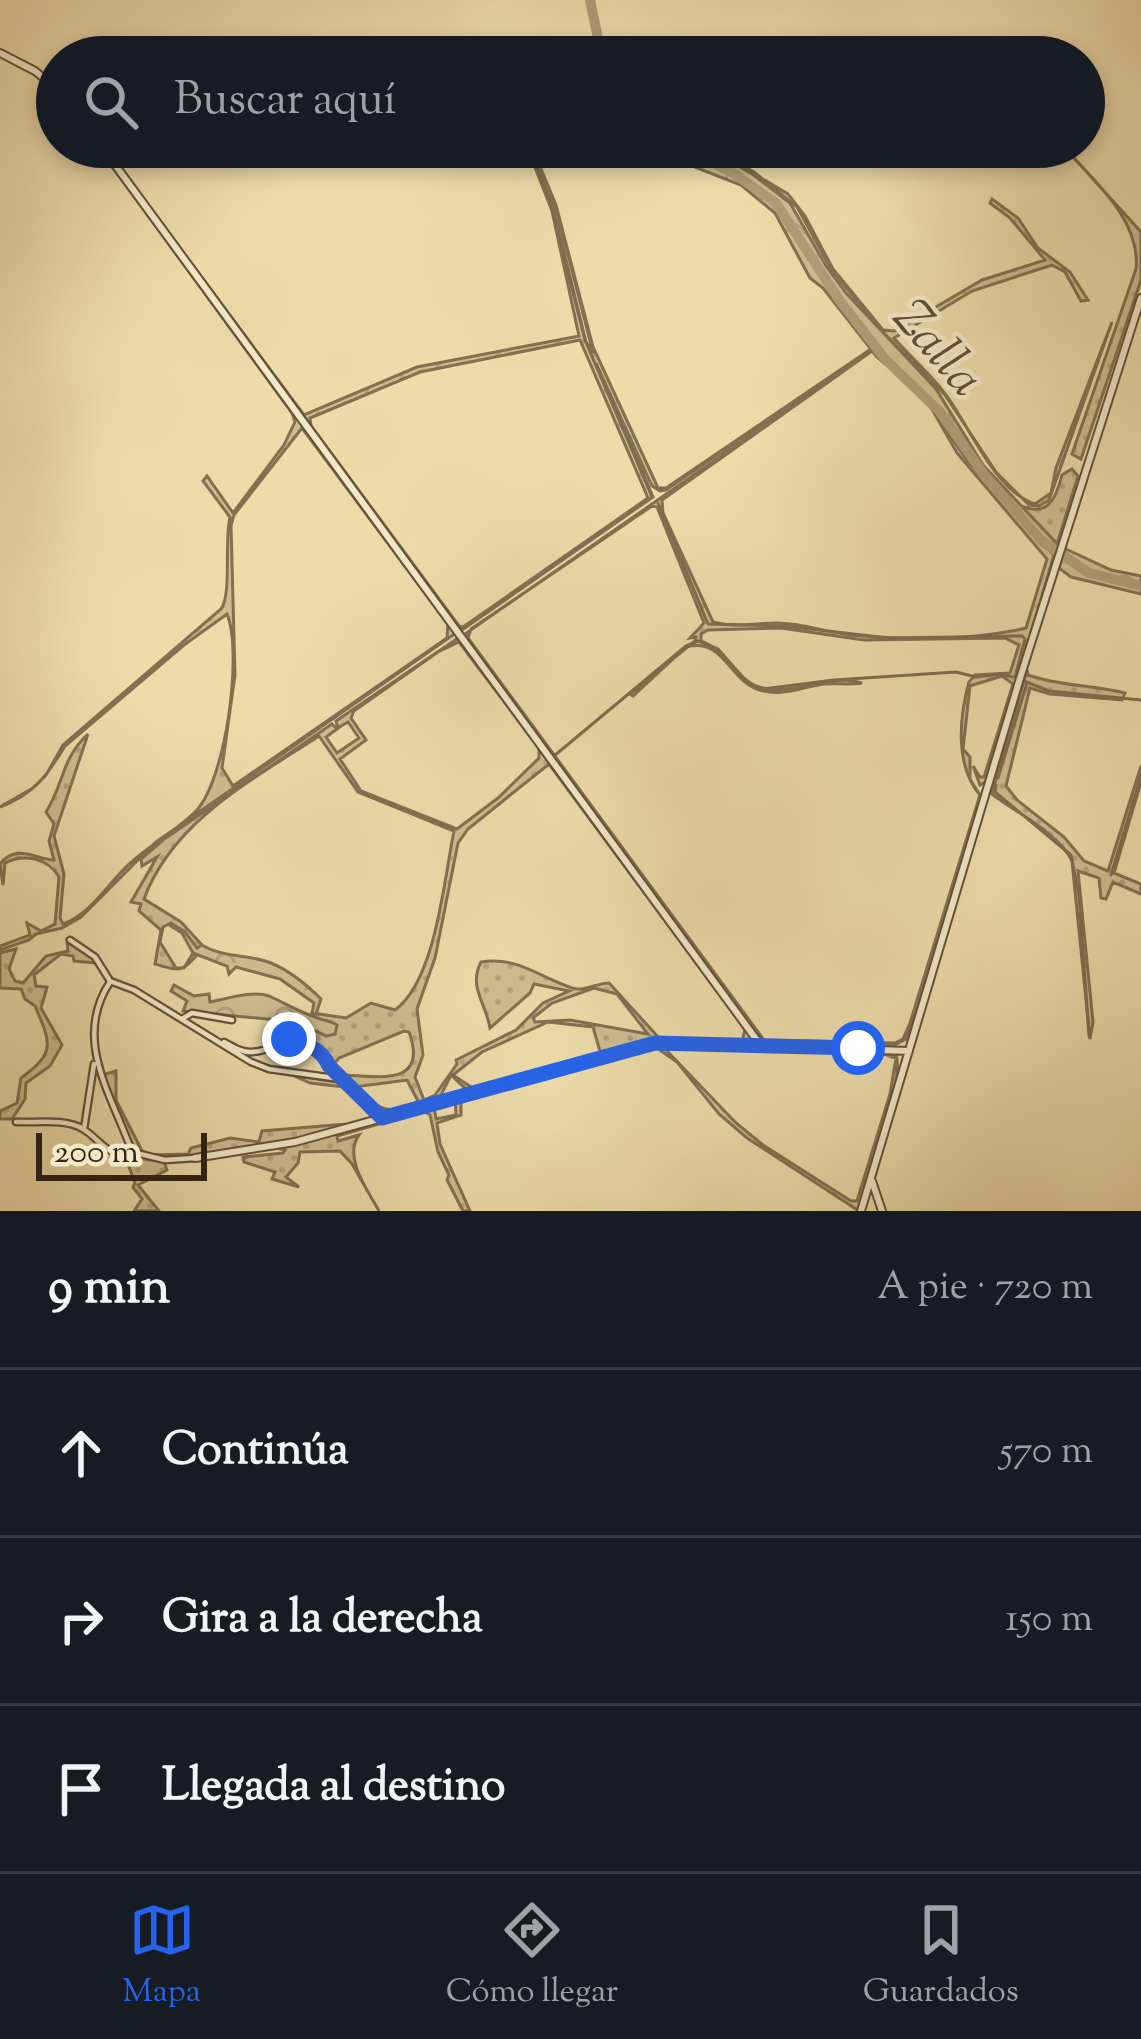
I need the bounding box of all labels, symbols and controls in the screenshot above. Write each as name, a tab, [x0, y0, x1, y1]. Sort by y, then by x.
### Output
search box	[36, 36, 1105, 168]
icon: search	[78, 69, 144, 135]
text: Buscar aquí	[174, 70, 396, 135]
water label: Zalla	[873, 285, 999, 415]
route end	[262, 1012, 316, 1066]
route start	[831, 1021, 885, 1075]
scale bar	[36, 1127, 207, 1180]
text: 200 m	[54, 1130, 139, 1178]
text: 9 min	[48, 1253, 170, 1326]
text: A pie · 720 m	[877, 1261, 1093, 1317]
icon: ahead	[48, 1420, 114, 1486]
text: Continúa	[162, 1420, 349, 1485]
text: 570 m	[1000, 1425, 1093, 1481]
icon: right	[48, 1588, 114, 1654]
text: Gira a la derecha	[162, 1588, 483, 1653]
text: 150 m	[1005, 1593, 1093, 1649]
icon: arrive	[48, 1756, 114, 1822]
text: Llegada al destino	[162, 1756, 506, 1821]
tab: Mapa	[122, 1897, 201, 2017]
tab: Cómo llegar	[446, 1897, 618, 2017]
tab: Guardados	[863, 1897, 1019, 2017]

